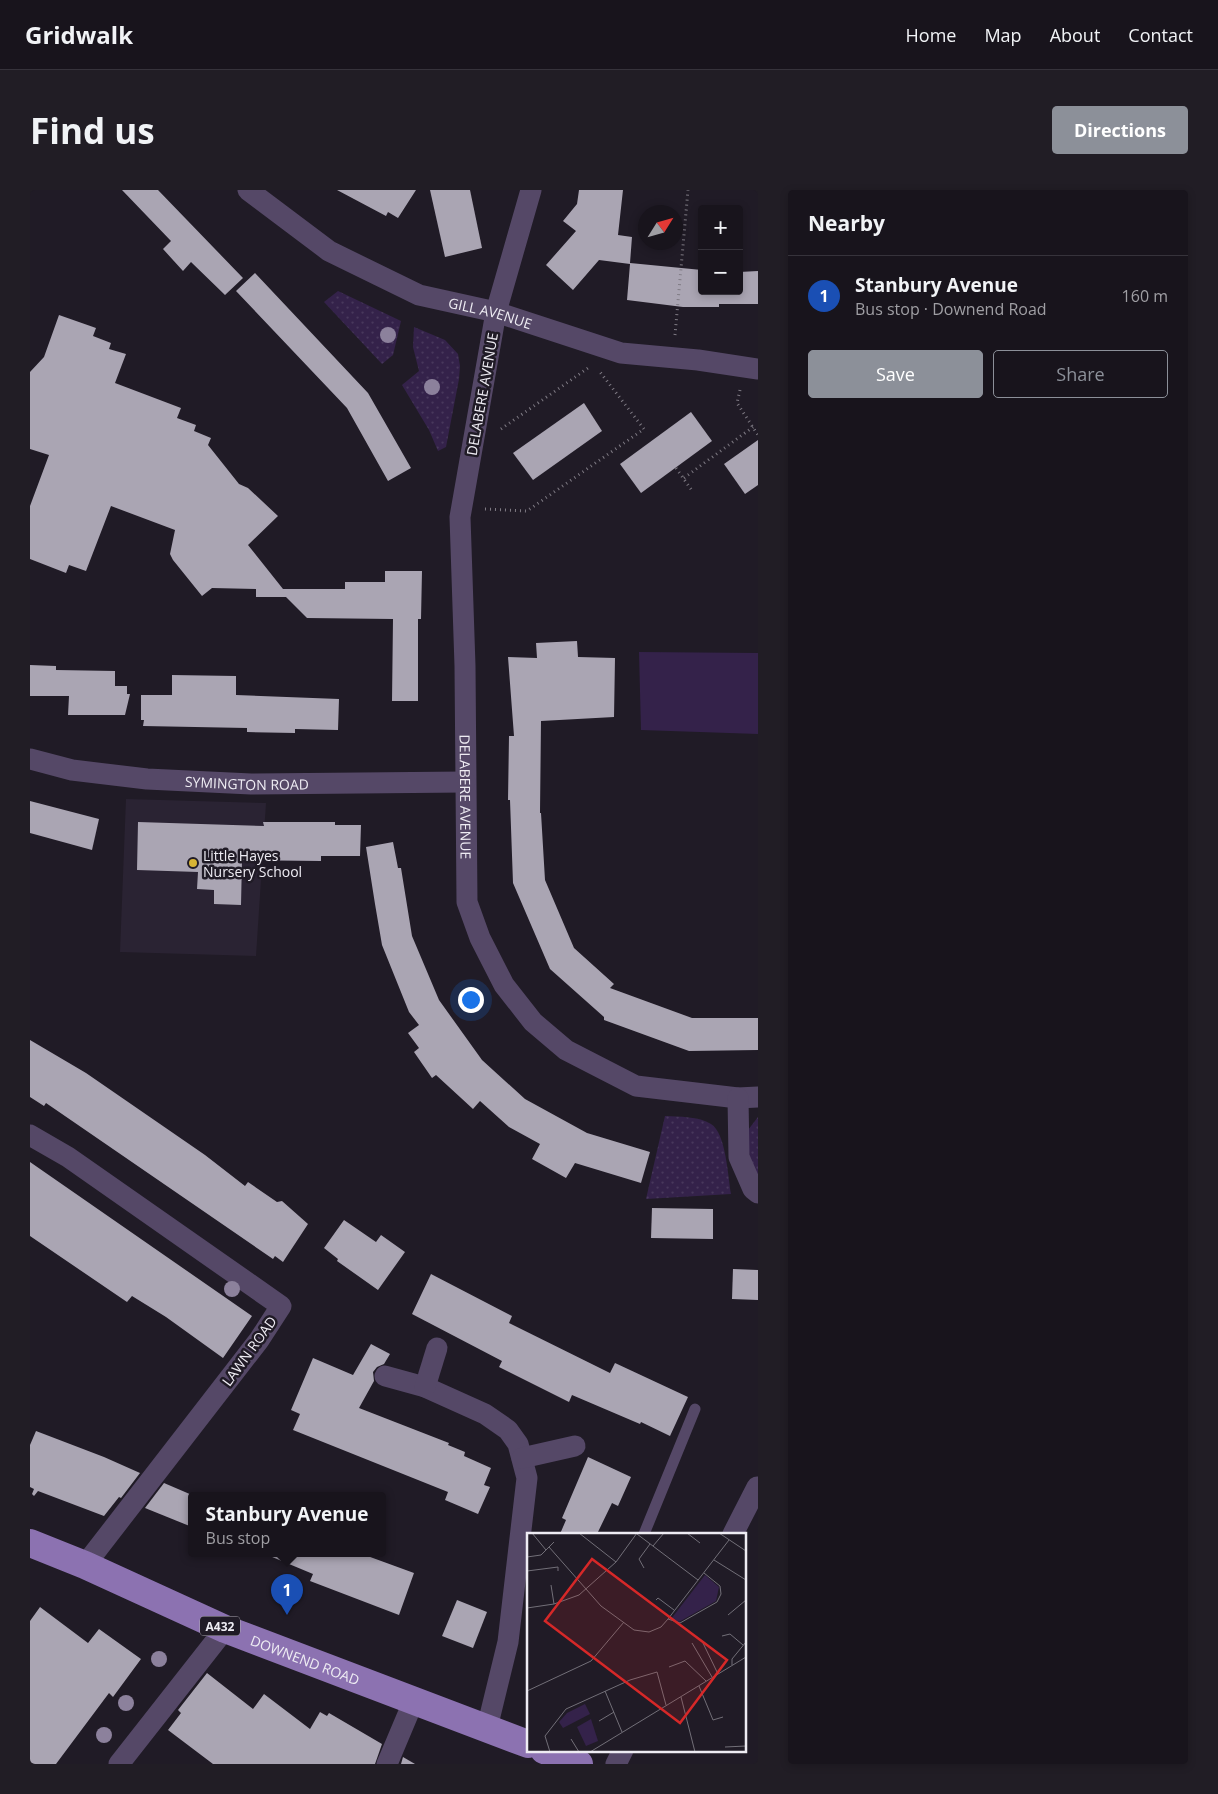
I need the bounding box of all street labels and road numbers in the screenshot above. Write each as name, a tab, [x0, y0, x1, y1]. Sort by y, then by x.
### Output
street label: GILL AVENUE	[447, 292, 535, 333]
street label: DELABERE AVENUE	[462, 331, 502, 457]
street label: DELABERE AVENUE	[456, 734, 476, 859]
street label: SYMINGTON ROAD	[184, 771, 309, 794]
street label: LAWN ROAD	[217, 1312, 281, 1390]
road number: A432	[200, 1616, 240, 1635]
street label: DOWNEND ROAD	[248, 1630, 362, 1689]

